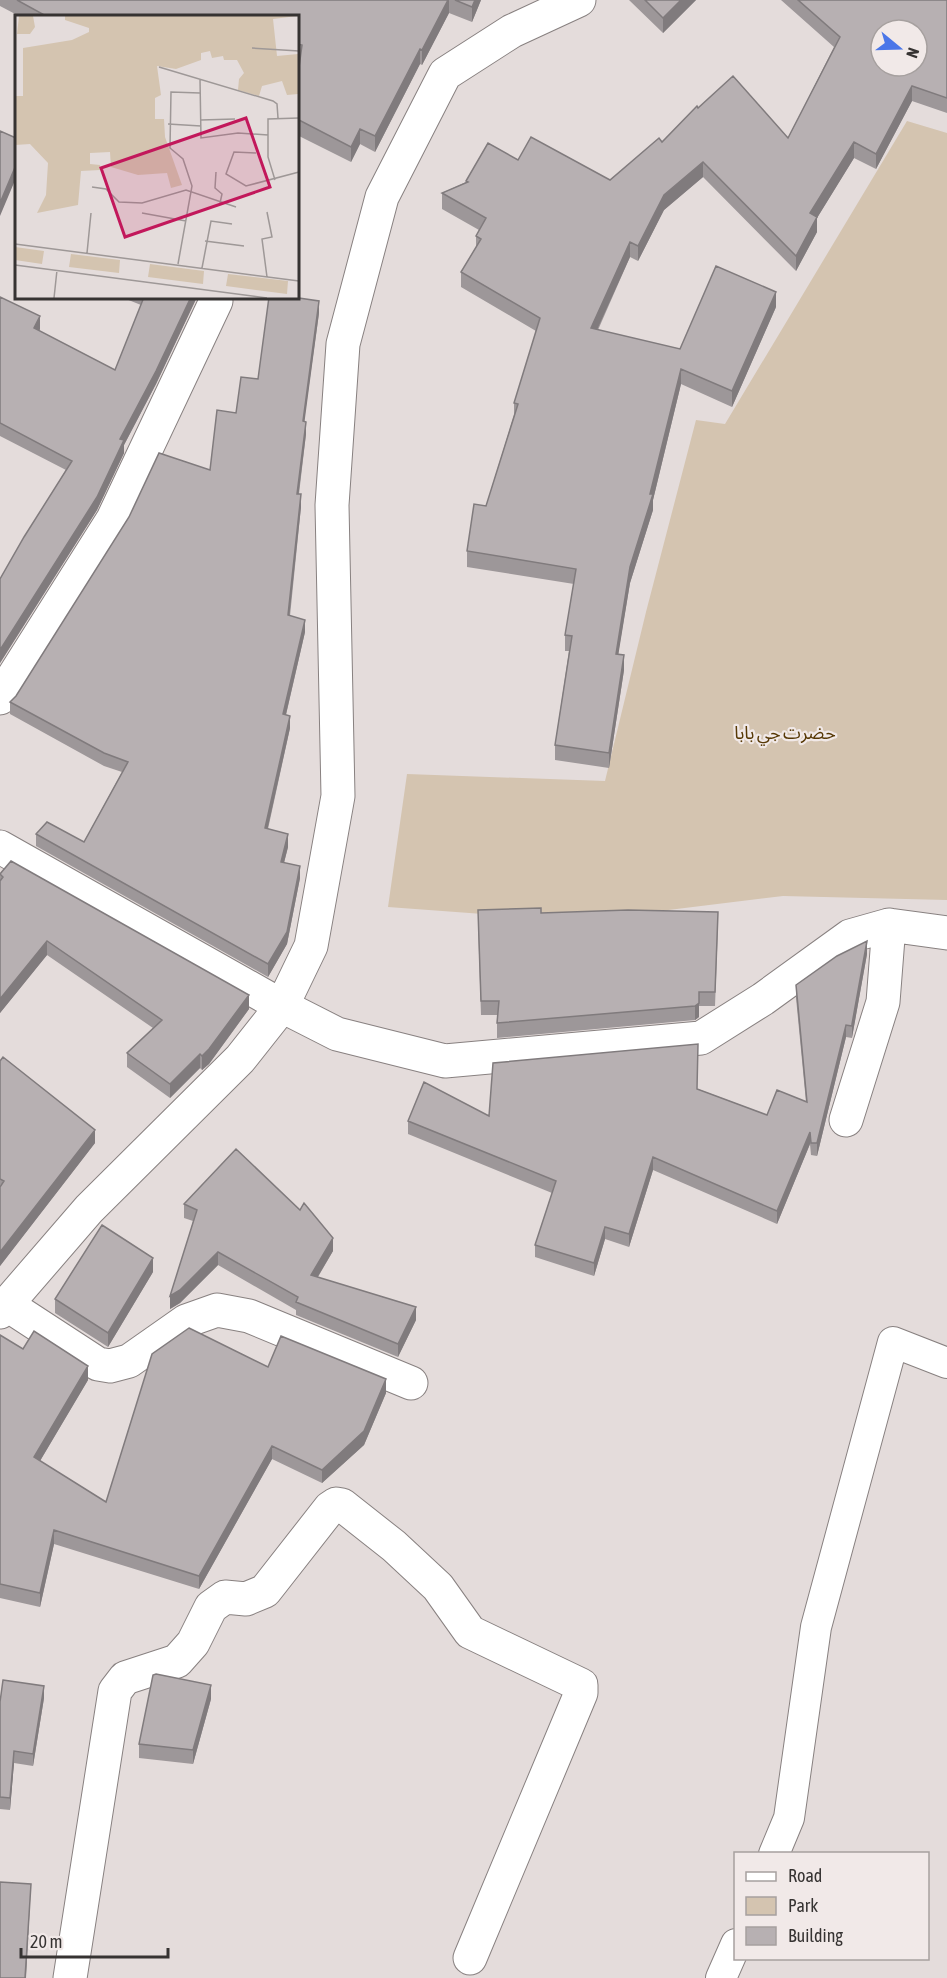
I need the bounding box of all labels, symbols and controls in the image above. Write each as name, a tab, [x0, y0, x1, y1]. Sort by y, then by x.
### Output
inset map	[15, 15, 298, 298]
north arrow	[869, 18, 929, 78]
text: N	[903, 45, 923, 60]
park label: حضرت جي بابا	[734, 722, 836, 746]
legend	[734, 1852, 929, 1960]
text: Road	[788, 1865, 822, 1886]
text: Park	[788, 1895, 818, 1916]
scale bar	[21, 1921, 168, 1959]
text: Building	[788, 1925, 843, 1946]
text: 20 m	[30, 1931, 62, 1952]

